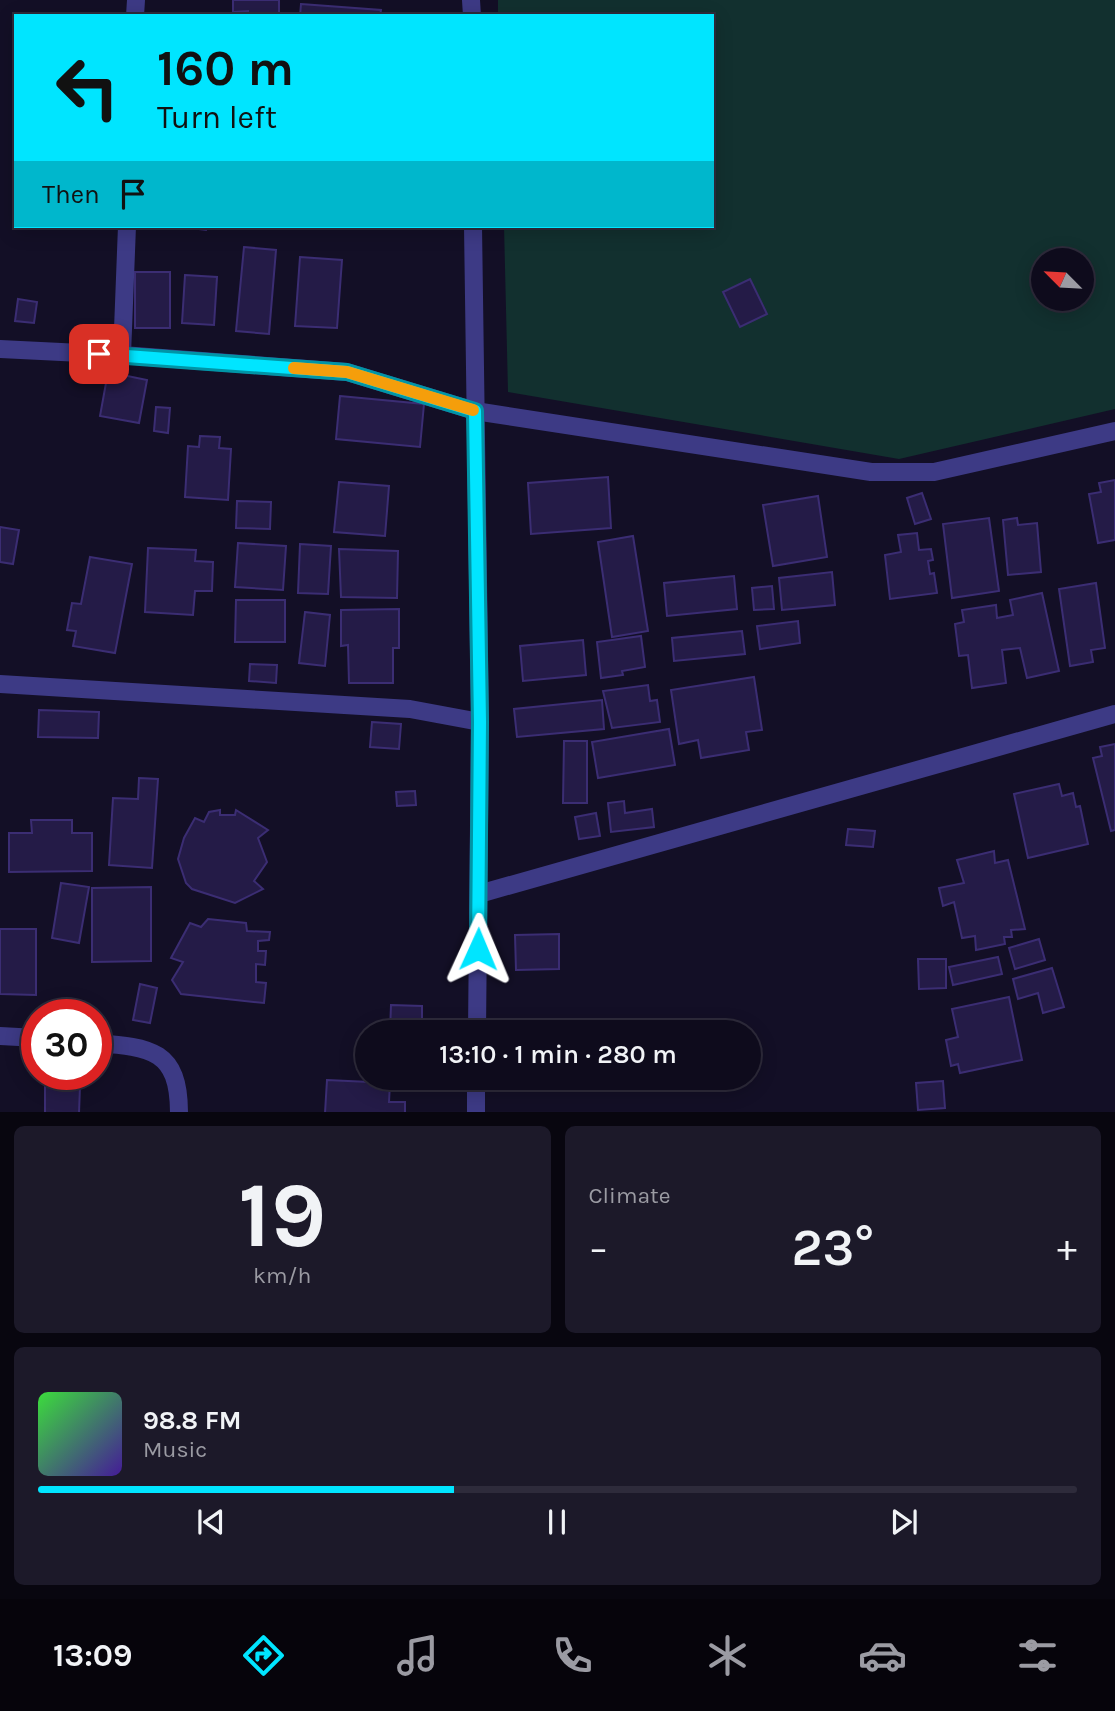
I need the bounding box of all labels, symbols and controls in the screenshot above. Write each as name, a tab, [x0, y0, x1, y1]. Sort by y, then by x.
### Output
text: 160 m	[157, 40, 294, 97]
icon: left	[42, 42, 133, 133]
text: Turn left	[157, 99, 277, 136]
icon: arrive	[114, 175, 152, 213]
text: Then	[42, 179, 100, 210]
north arrow	[1031, 248, 1094, 312]
map controls	[1031, 248, 1094, 311]
pin	[69, 324, 129, 384]
icon: arrive	[80, 335, 118, 373]
position arrow	[441, 912, 515, 986]
speed limit sign: 30	[21, 999, 112, 1090]
text: 13:10 · 1 min · 280 m	[439, 1039, 677, 1070]
text: 19	[238, 1163, 326, 1269]
text: Climate	[589, 1182, 671, 1209]
text: 23°	[792, 1217, 874, 1278]
text: −	[589, 1226, 608, 1271]
text: +	[1057, 1226, 1077, 1271]
text: km/h	[253, 1262, 311, 1289]
text: 98.8 FM	[143, 1405, 242, 1436]
text: Music	[143, 1436, 207, 1463]
icon: previous	[192, 1503, 230, 1541]
icon: pause	[538, 1503, 576, 1541]
icon: next	[885, 1503, 923, 1541]
icon: directions	[239, 1631, 288, 1680]
icon: music	[393, 1631, 442, 1680]
icon: phone	[548, 1631, 597, 1680]
icon: climate	[703, 1631, 752, 1680]
icon: car	[858, 1631, 907, 1680]
icon: filters	[1013, 1631, 1062, 1680]
text: 13:09	[53, 1637, 133, 1674]

